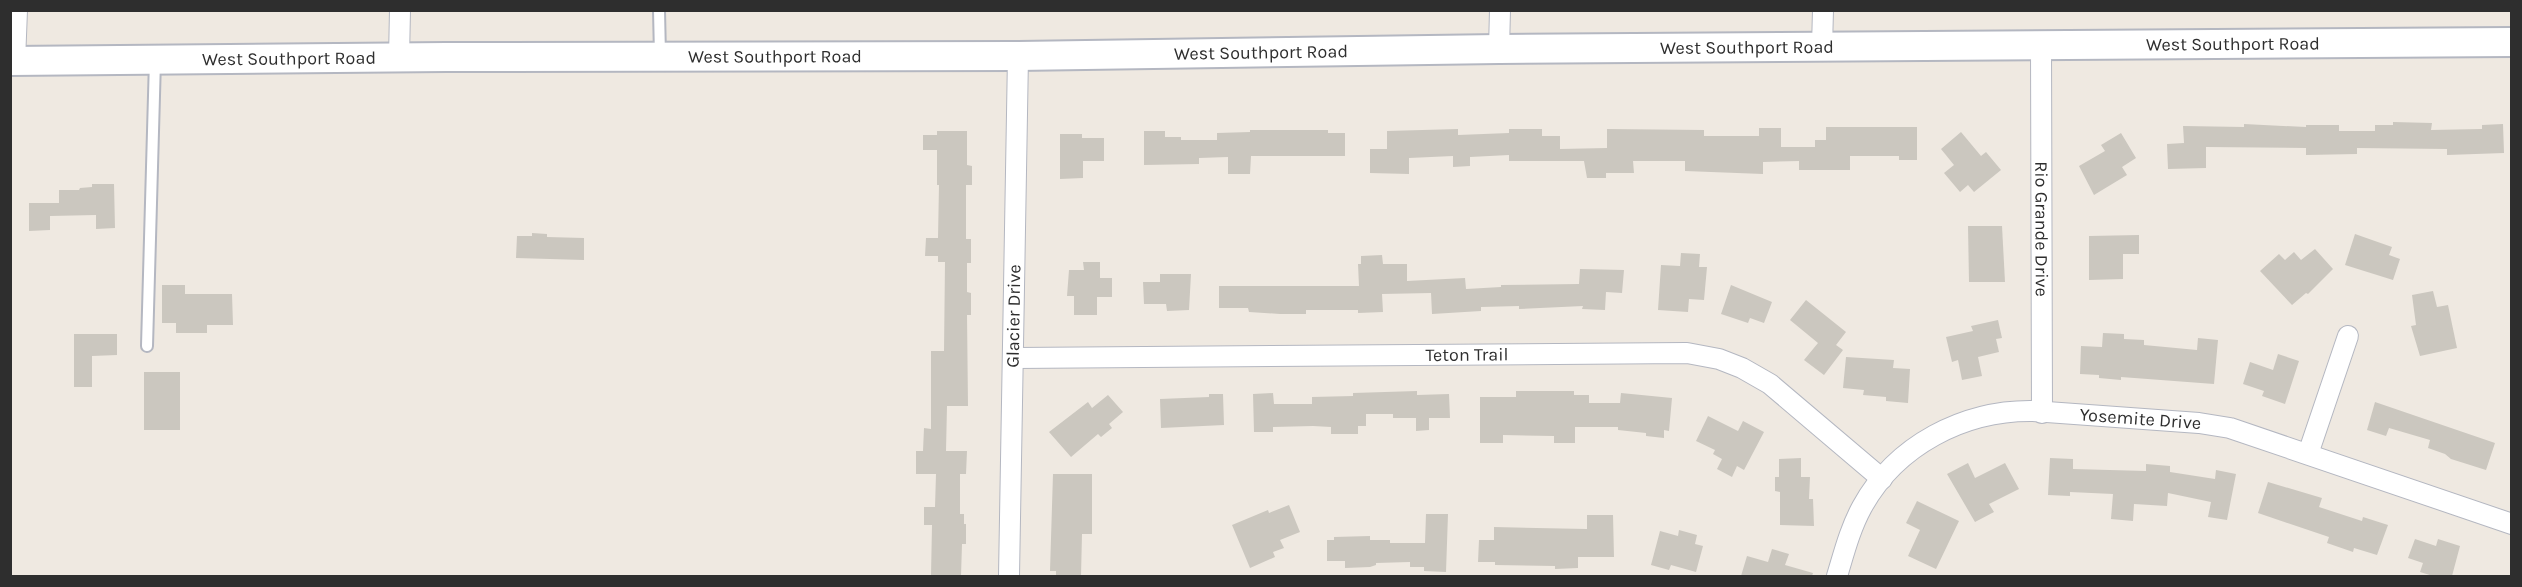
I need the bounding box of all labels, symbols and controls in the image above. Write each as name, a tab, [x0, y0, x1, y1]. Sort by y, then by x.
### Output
street label: West Southport Road	[2146, 32, 2320, 56]
street label: West Southport Road	[1660, 36, 1834, 59]
street label: West Southport Road	[1174, 40, 1348, 65]
street label: West Southport Road	[688, 45, 862, 68]
street label: West Southport Road	[202, 47, 376, 70]
street label: Rio Grande Drive	[2030, 161, 2053, 297]
street label: Glacier Drive	[1002, 264, 1025, 368]
street label: Teton Trail	[1425, 343, 1509, 366]
street label: Yosemite Drive	[2079, 403, 2202, 434]

